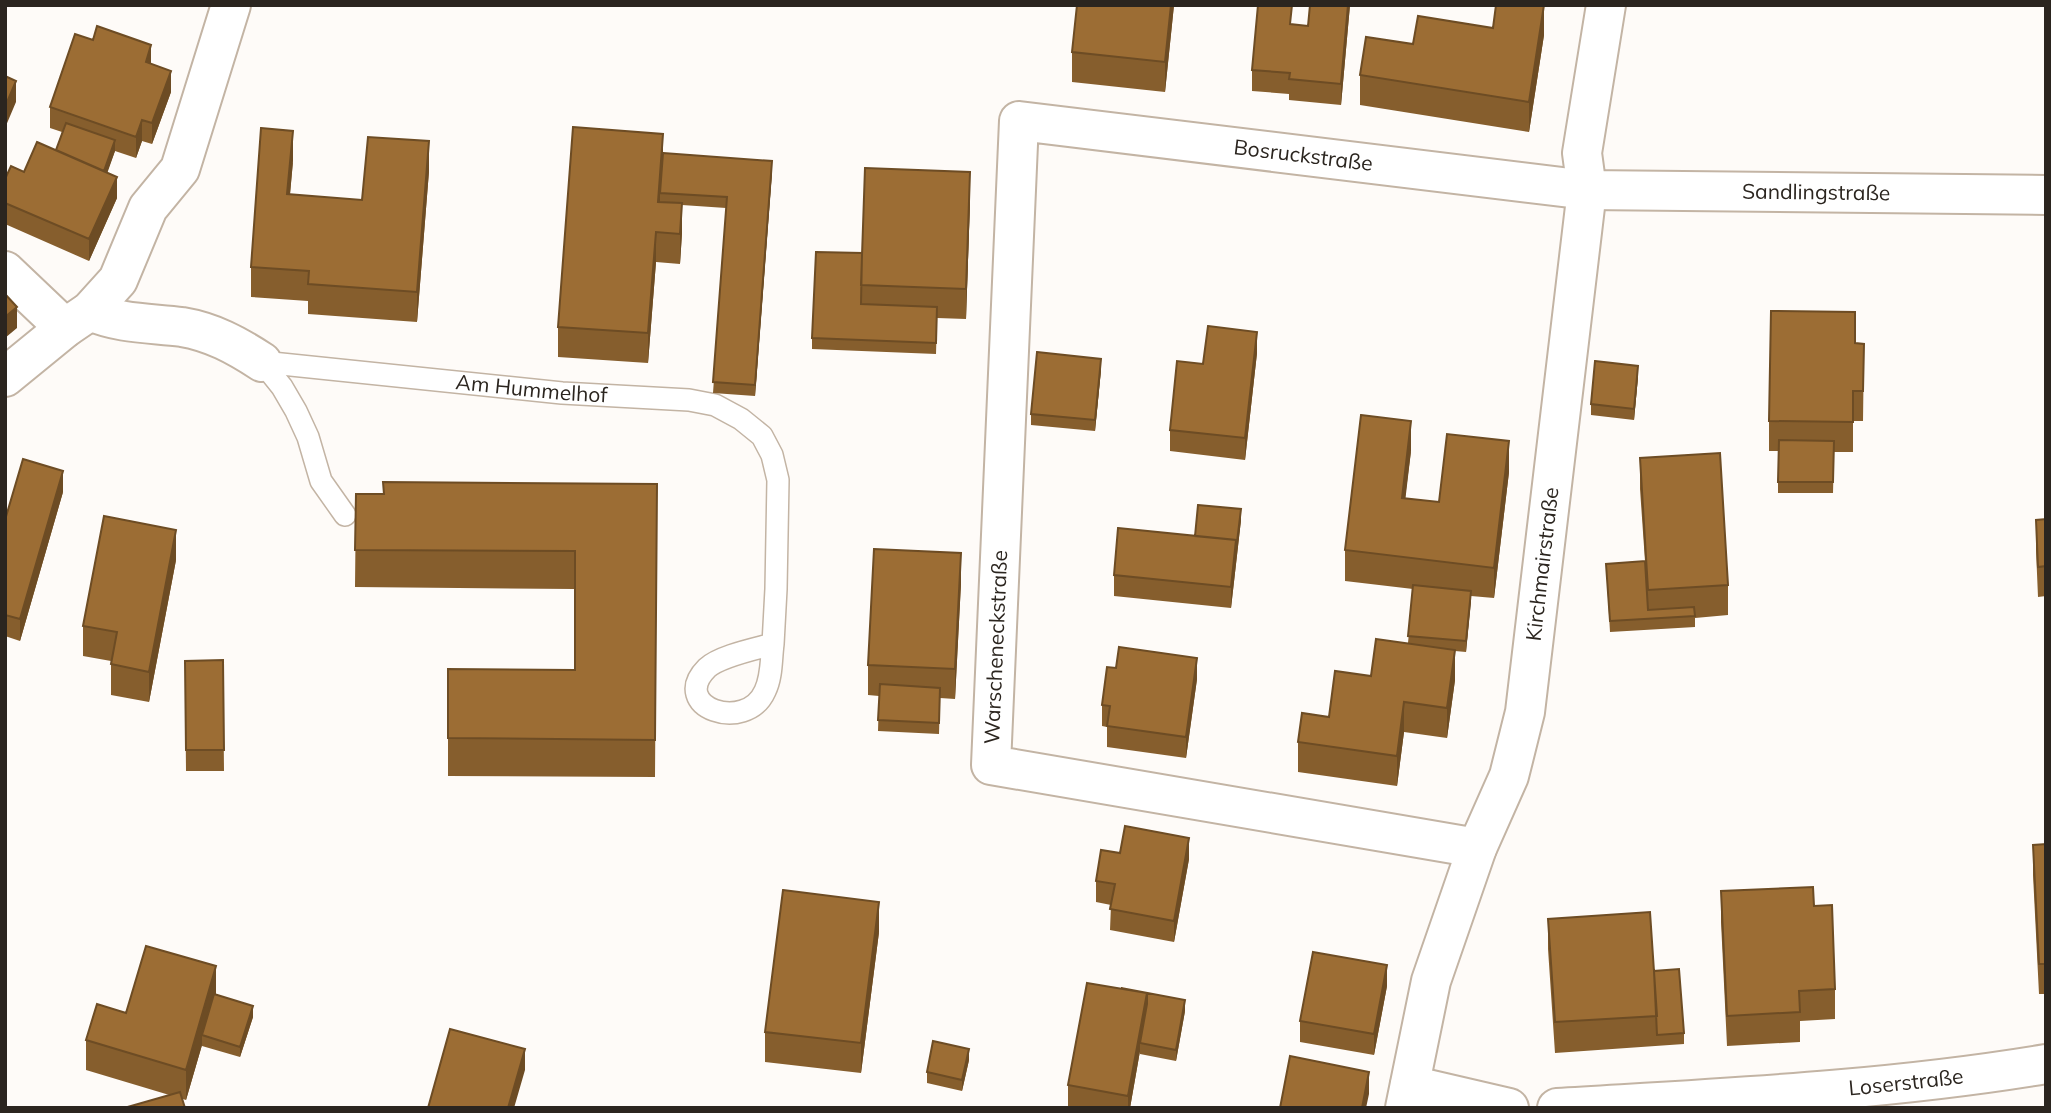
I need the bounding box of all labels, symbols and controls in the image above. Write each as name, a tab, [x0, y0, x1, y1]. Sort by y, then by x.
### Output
street label: Bosruckstraße	[1232, 133, 1374, 176]
street label: Sandlingstraße	[1742, 178, 1890, 205]
street label: Am Hummelhof	[455, 368, 609, 408]
street label: Kirchmairstraße	[1520, 486, 1564, 642]
street label: Warscheneckstraße	[978, 550, 1012, 745]
street label: Loserstraße	[1847, 1062, 1965, 1100]

